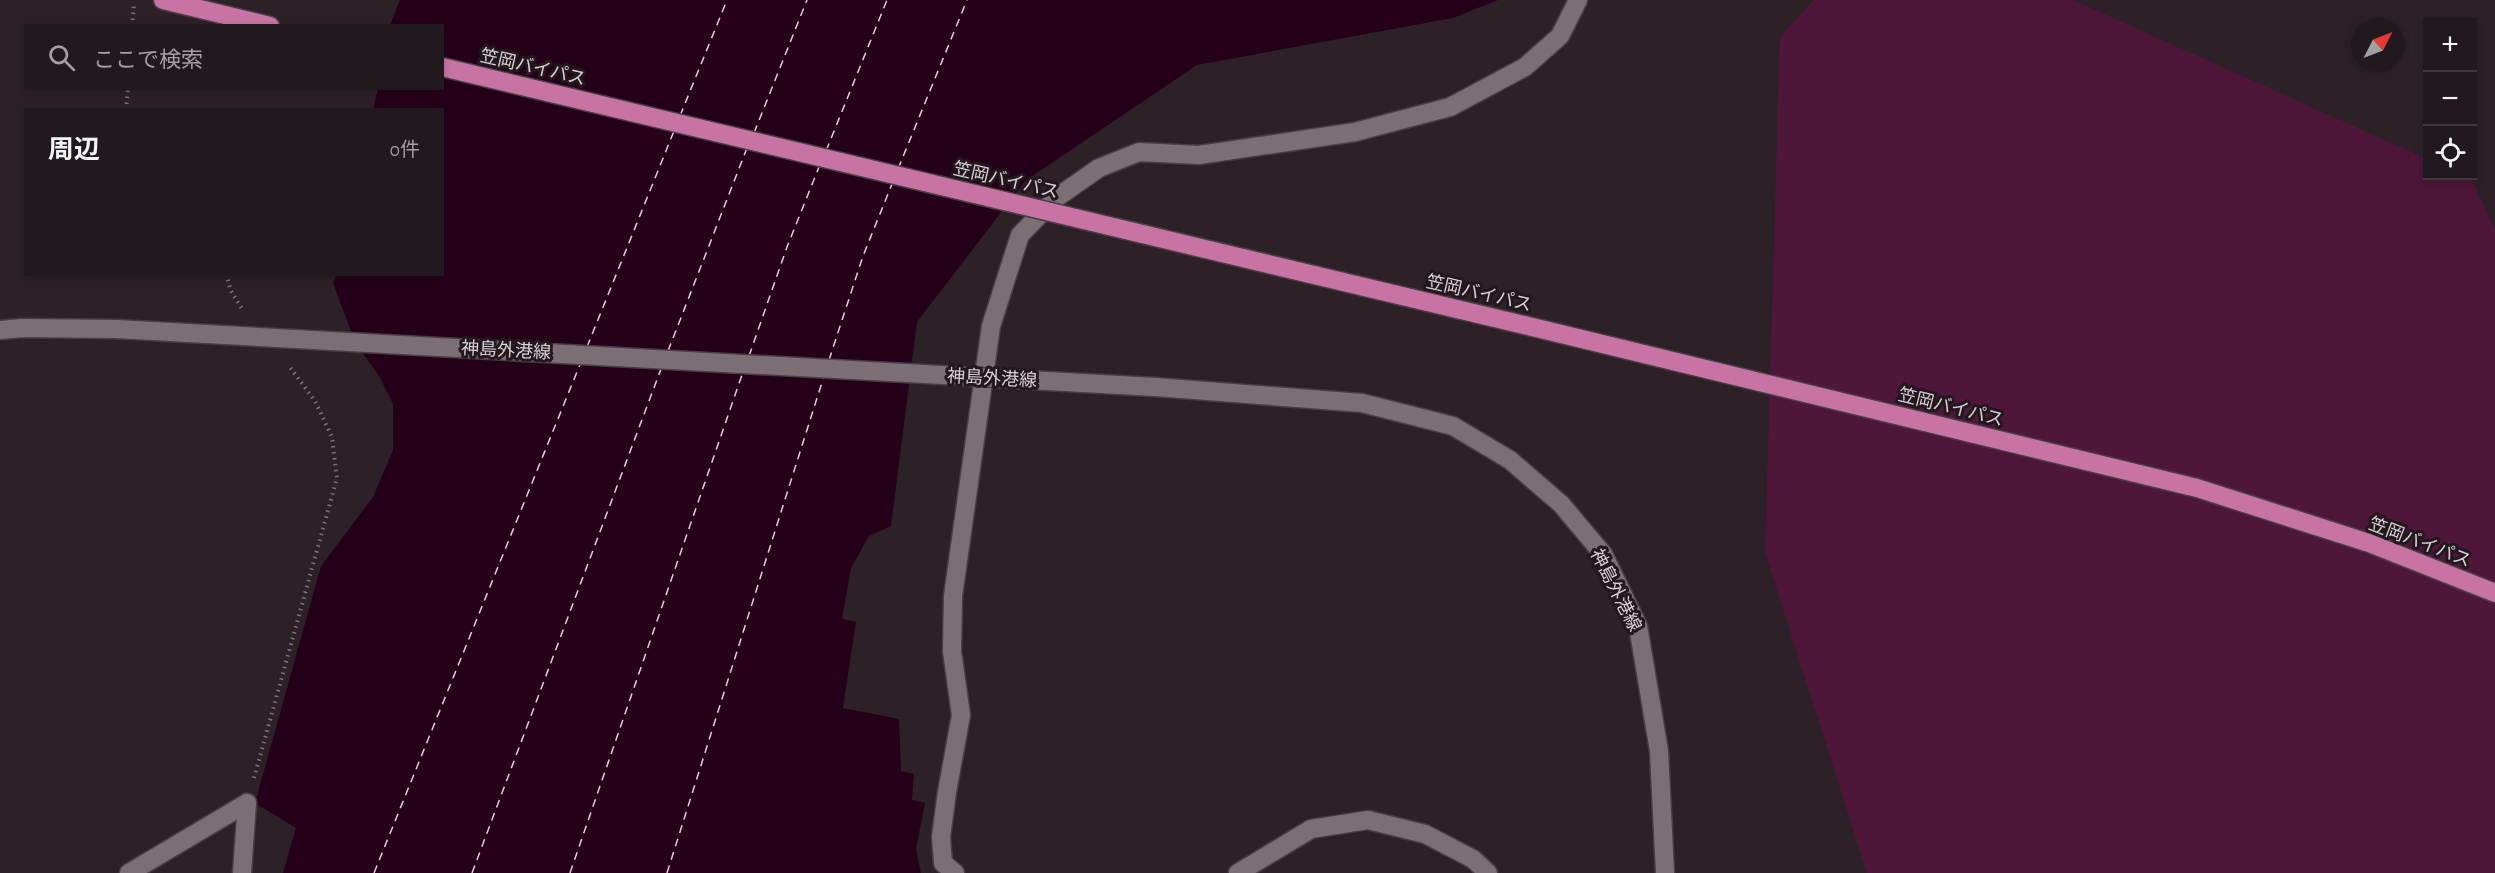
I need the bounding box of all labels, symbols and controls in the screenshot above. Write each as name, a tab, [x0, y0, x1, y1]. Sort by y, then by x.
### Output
north arrow	[2351, 18, 2405, 72]
map controls	[2423, 18, 2477, 180]
button: +	[2423, 18, 2477, 72]
search box	[24, 24, 444, 90]
icon: search	[45, 41, 78, 74]
street label: 笠岡バイパス	[478, 45, 588, 89]
text: ここで検索	[93, 49, 203, 71]
button: −	[2423, 72, 2477, 126]
button: locate	[2423, 126, 2477, 180]
text: 周辺	[48, 137, 100, 163]
text: 0件	[389, 140, 420, 160]
street label: 笠岡バイパス	[951, 158, 1061, 202]
street label: 笠岡バイパス	[1424, 271, 1534, 315]
street label: 神島外港線	[461, 338, 551, 362]
street label: 神島外港線	[947, 366, 1037, 390]
street label: 笠岡バイパス	[1896, 384, 2006, 430]
street label: 笠岡バイパス	[2366, 513, 2474, 571]
street label: 神島外港線	[1587, 545, 1645, 635]

